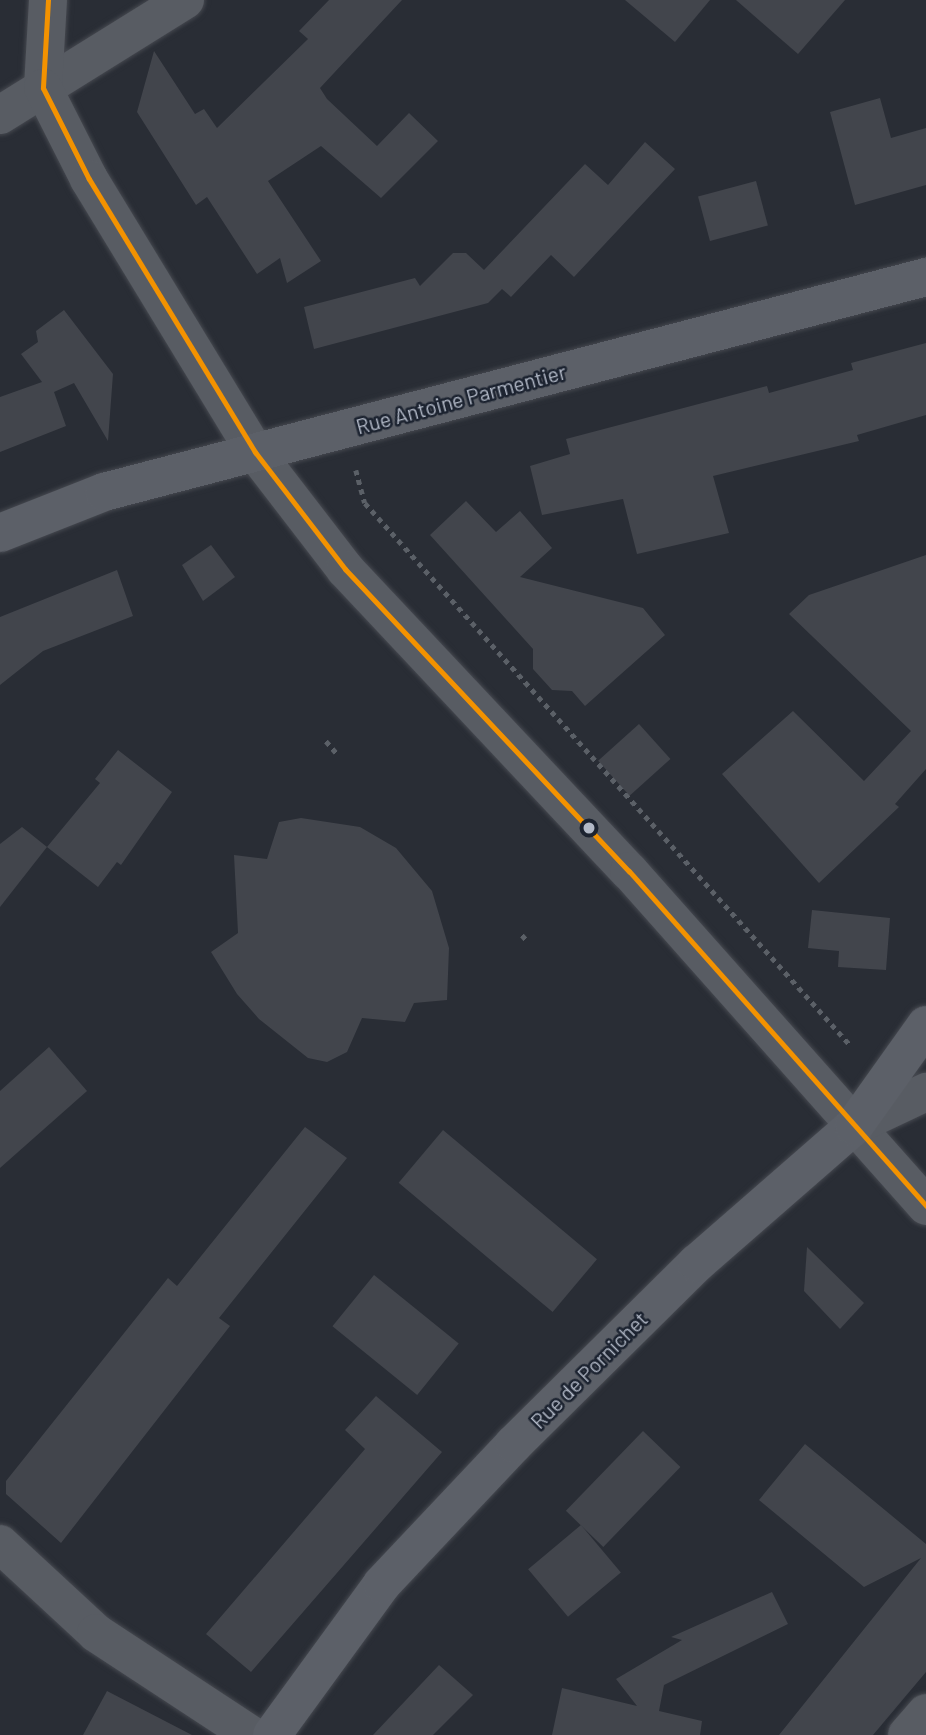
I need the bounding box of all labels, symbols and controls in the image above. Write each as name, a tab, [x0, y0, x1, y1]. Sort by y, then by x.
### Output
street label: Rue Antoine Parmentier	[353, 359, 569, 439]
unlabelled marker	[582, 821, 596, 835]
street label: Rue de Pornichet	[525, 1306, 653, 1434]

